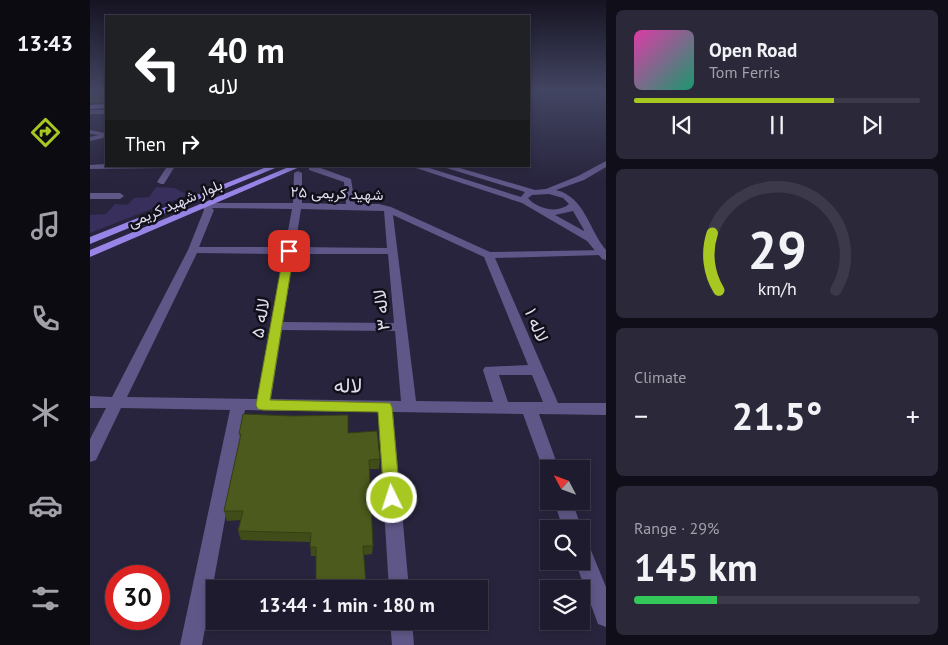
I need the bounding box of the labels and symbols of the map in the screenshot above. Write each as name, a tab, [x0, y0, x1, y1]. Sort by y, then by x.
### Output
street label: بلوار شهید کریمی	[125, 175, 226, 232]
street label: شهید کریمی ۲۵	[290, 182, 384, 205]
pin	[268, 230, 310, 272]
street label: لاله ۳	[367, 288, 395, 332]
street label: لاله ۵	[245, 296, 275, 340]
street label: لاله ۱	[520, 305, 554, 345]
street label: لاله	[333, 371, 363, 399]
north arrow	[540, 460, 590, 510]
position arrow	[365, 471, 417, 523]
speed limit sign: 30	[105, 565, 170, 630]

